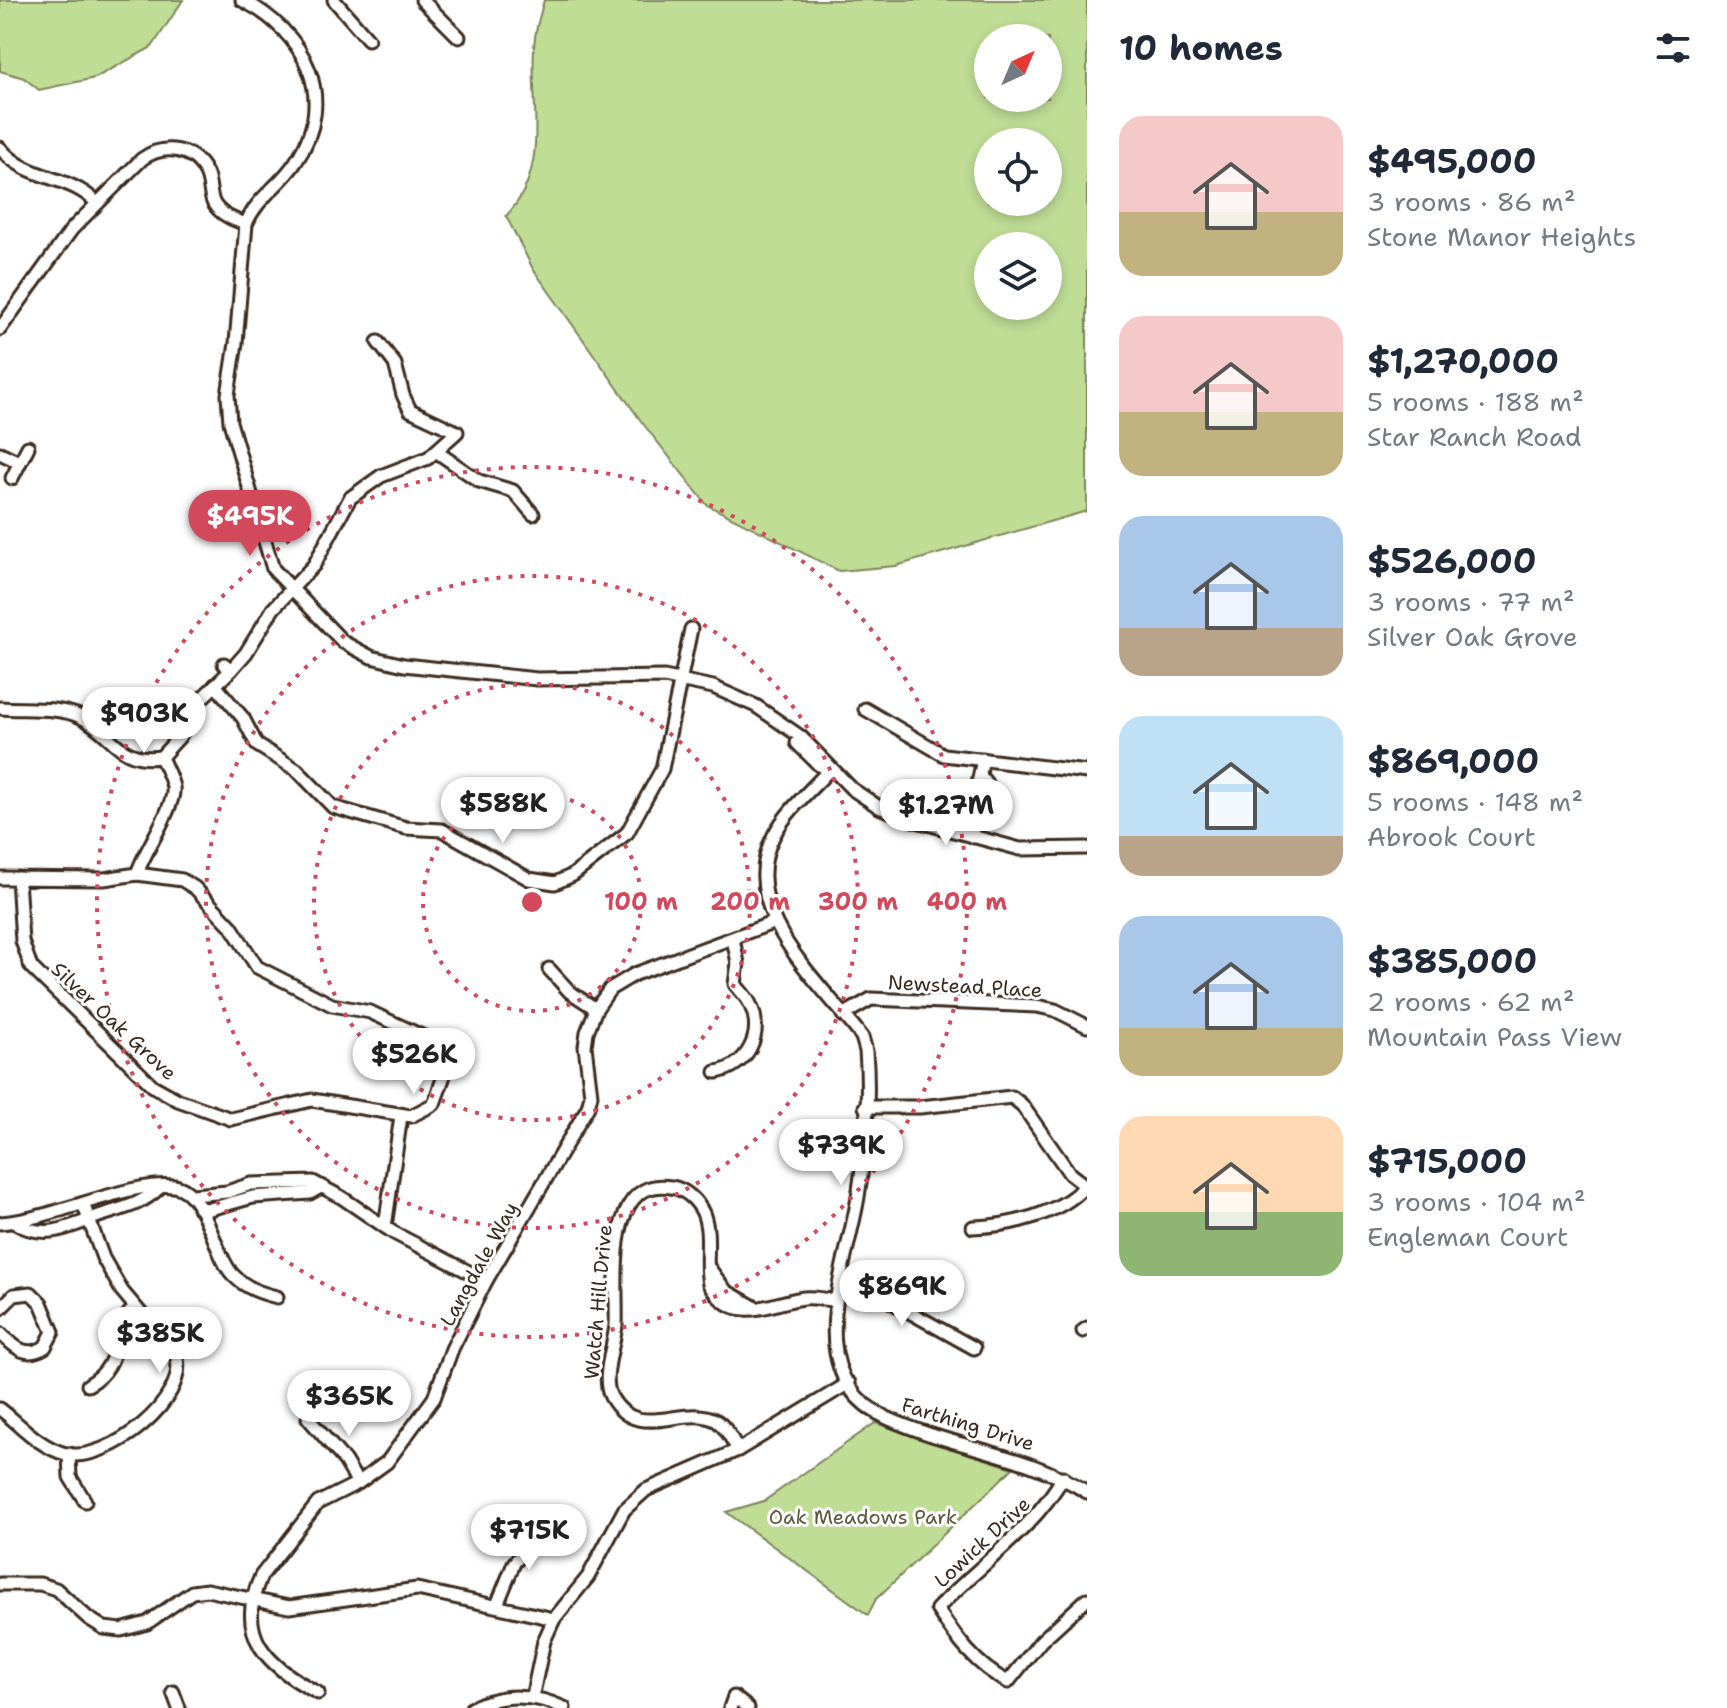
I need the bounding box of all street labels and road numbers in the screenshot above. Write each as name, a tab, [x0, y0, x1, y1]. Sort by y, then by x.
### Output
street label: Silver Oak Grove	[46, 956, 182, 1086]
street label: Newstead Place	[887, 969, 1043, 1003]
street label: Langdale Way	[434, 1197, 524, 1331]
street label: Watch Hill Drive	[578, 1223, 618, 1381]
street label: Farthing Drive	[899, 1391, 1037, 1457]
street label: Lowick Drive	[928, 1491, 1036, 1593]

